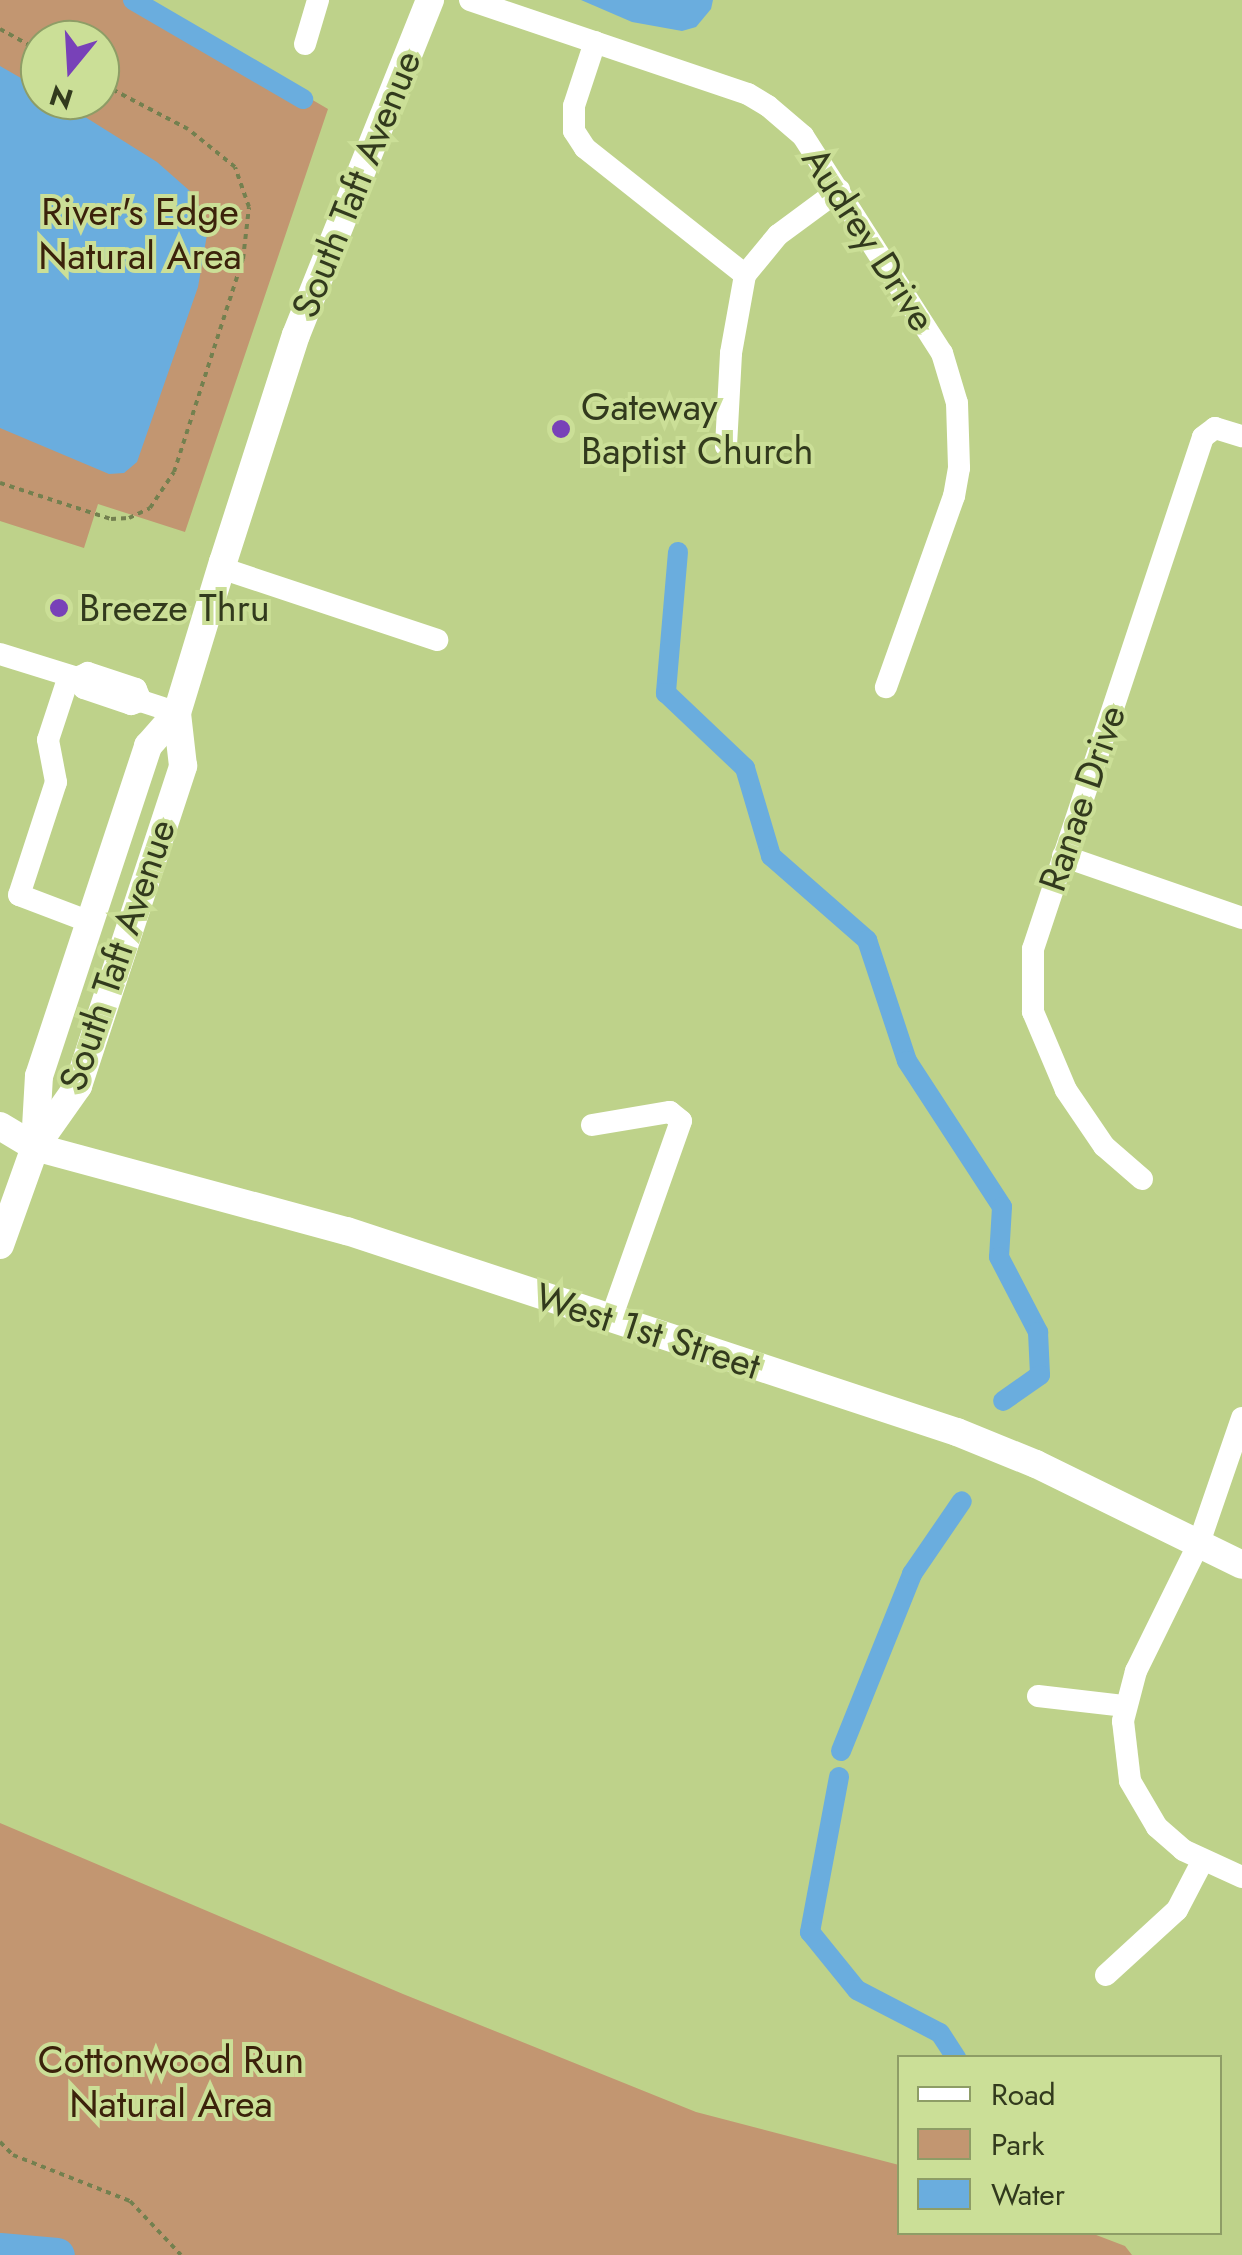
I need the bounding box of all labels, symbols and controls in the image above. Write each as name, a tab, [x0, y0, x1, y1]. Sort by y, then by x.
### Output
north arrow	[20, 20, 120, 120]
street label: South Taft Avenue	[282, 44, 430, 324]
text: N	[44, 74, 78, 120]
street label: Audrey Drive	[793, 139, 945, 339]
park label: River's Edge Natural Area	[38, 189, 242, 278]
place label: Gateway Baptist Church	[581, 384, 813, 474]
marker: Gateway Baptist Church	[550, 418, 572, 440]
place label: Breeze Thru	[79, 585, 270, 631]
marker: Breeze Thru	[48, 597, 70, 619]
street label: Ranae Drive	[1029, 699, 1135, 897]
street label: South Taft Avenue	[49, 813, 185, 1097]
street label: West 1st Street	[530, 1273, 766, 1389]
park label: Cottonwood Run Natural Area	[38, 2037, 304, 2126]
legend	[897, 2055, 1222, 2235]
text: Road	[991, 2073, 1056, 2116]
text: Park	[991, 2123, 1044, 2166]
text: Water	[991, 2173, 1065, 2216]

